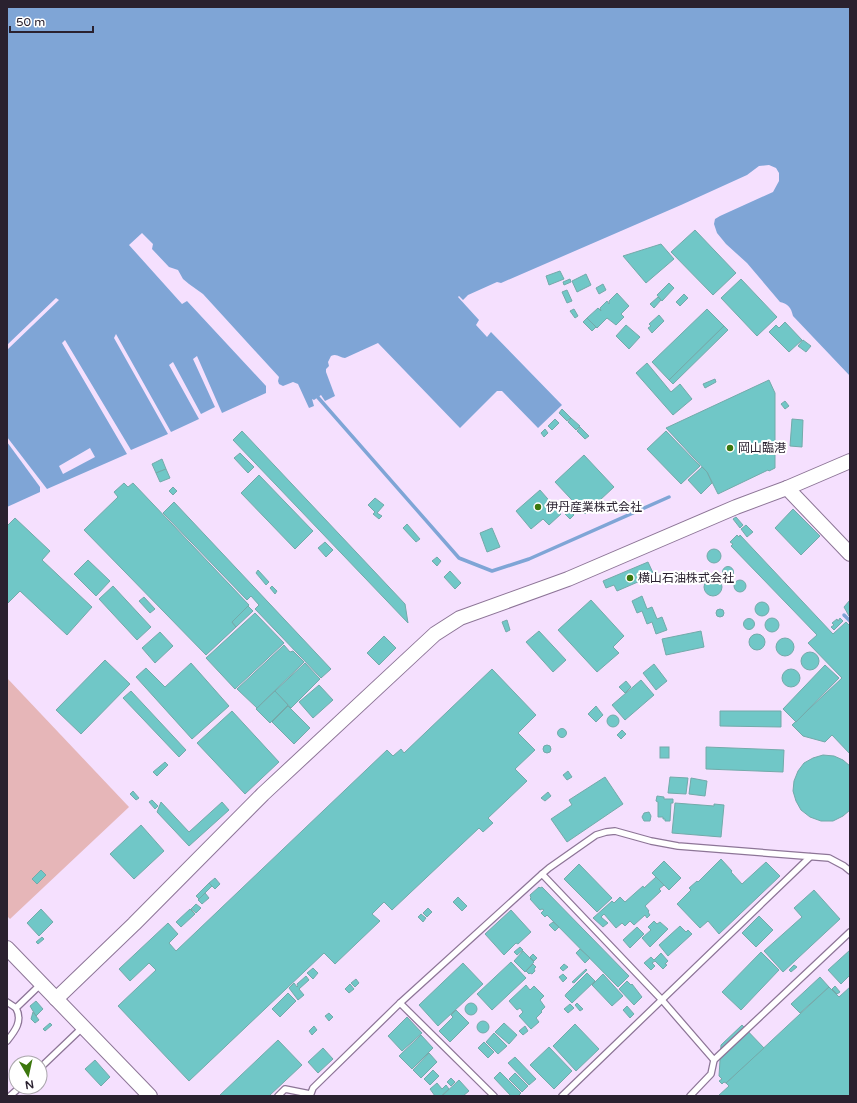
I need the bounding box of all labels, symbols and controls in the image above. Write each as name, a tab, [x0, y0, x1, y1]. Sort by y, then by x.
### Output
scale bar	[10, 8, 93, 34]
text: 50 m	[16, 15, 45, 29]
place label: 岡山臨港	[738, 441, 786, 455]
marker: 岡山臨港	[725, 443, 735, 453]
place label: 伊丹産業株式会社	[546, 500, 642, 514]
marker: 伊丹産業株式会社	[533, 502, 543, 512]
place label: 横山石油株式会社	[638, 571, 734, 585]
marker: 横山石油株式会社	[625, 573, 635, 583]
north arrow	[8, 1055, 48, 1095]
text: N	[24, 1077, 35, 1091]

